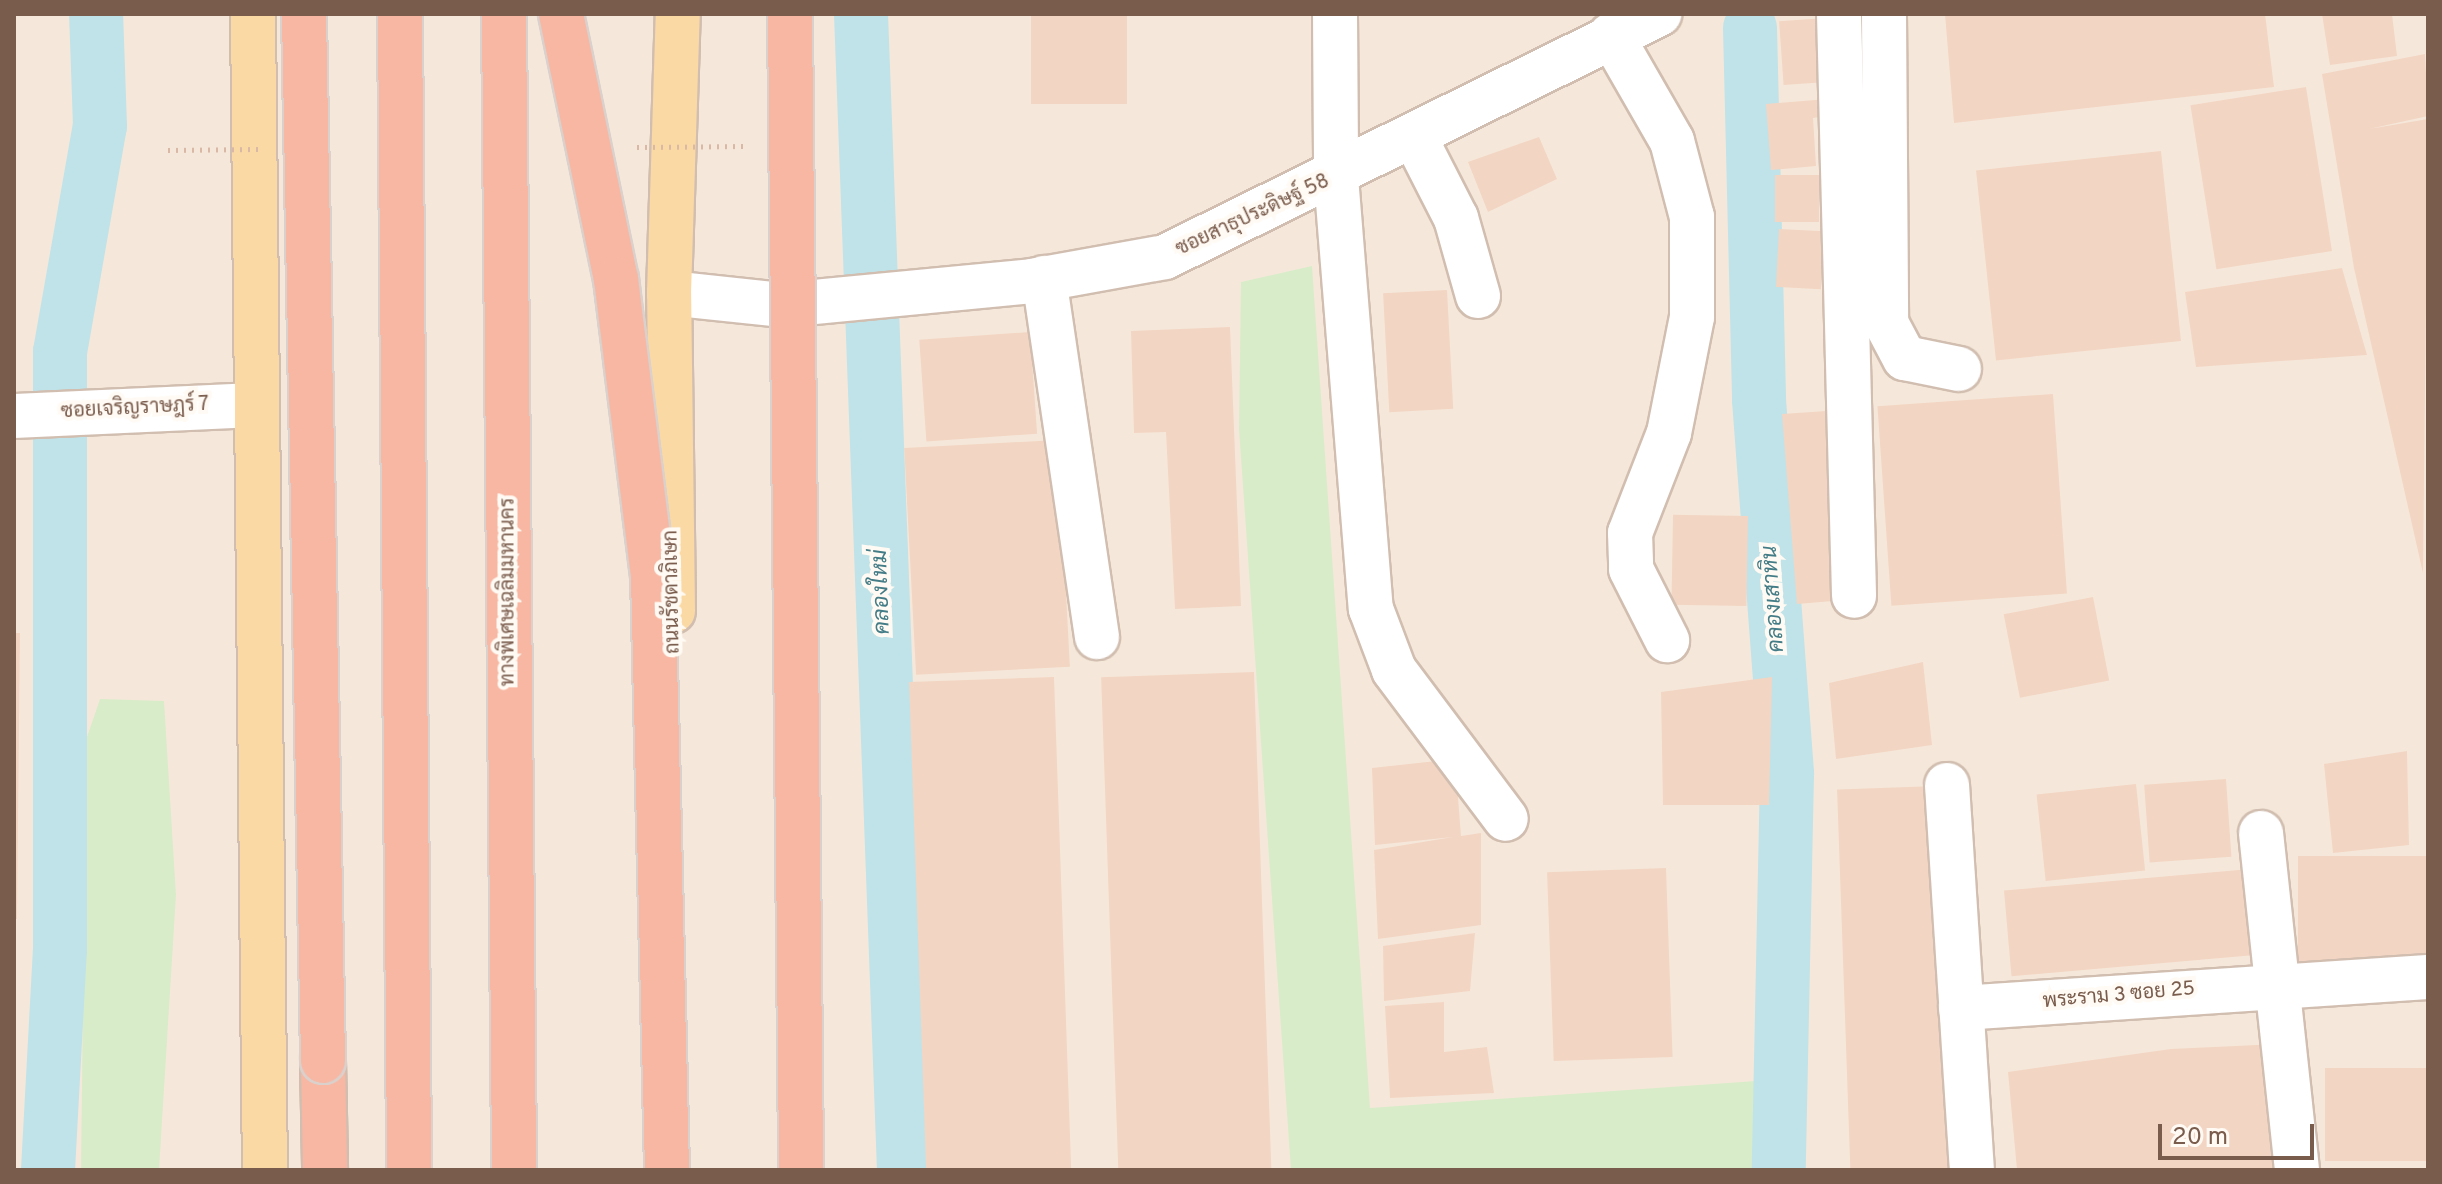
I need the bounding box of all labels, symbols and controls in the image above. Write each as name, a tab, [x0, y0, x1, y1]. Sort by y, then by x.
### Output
street label: ซอยสาธุประดิษฐ์ 58	[1172, 170, 1334, 262]
street label: ซอยเจริญราษฎร์ 7	[60, 393, 210, 425]
street label: ทางพิเศษเฉลิมมหานคร	[497, 498, 521, 686]
street label: ถนนรัชดาภิเษก	[660, 530, 686, 654]
water label: คลองเสาหิน	[1757, 545, 1791, 653]
water label: คลองใหม่	[867, 549, 897, 635]
street label: พระราม 3 ซอย 25	[2042, 977, 2196, 1015]
scale bar	[2162, 1108, 2318, 1158]
text: 20 m	[2172, 1123, 2228, 1153]

